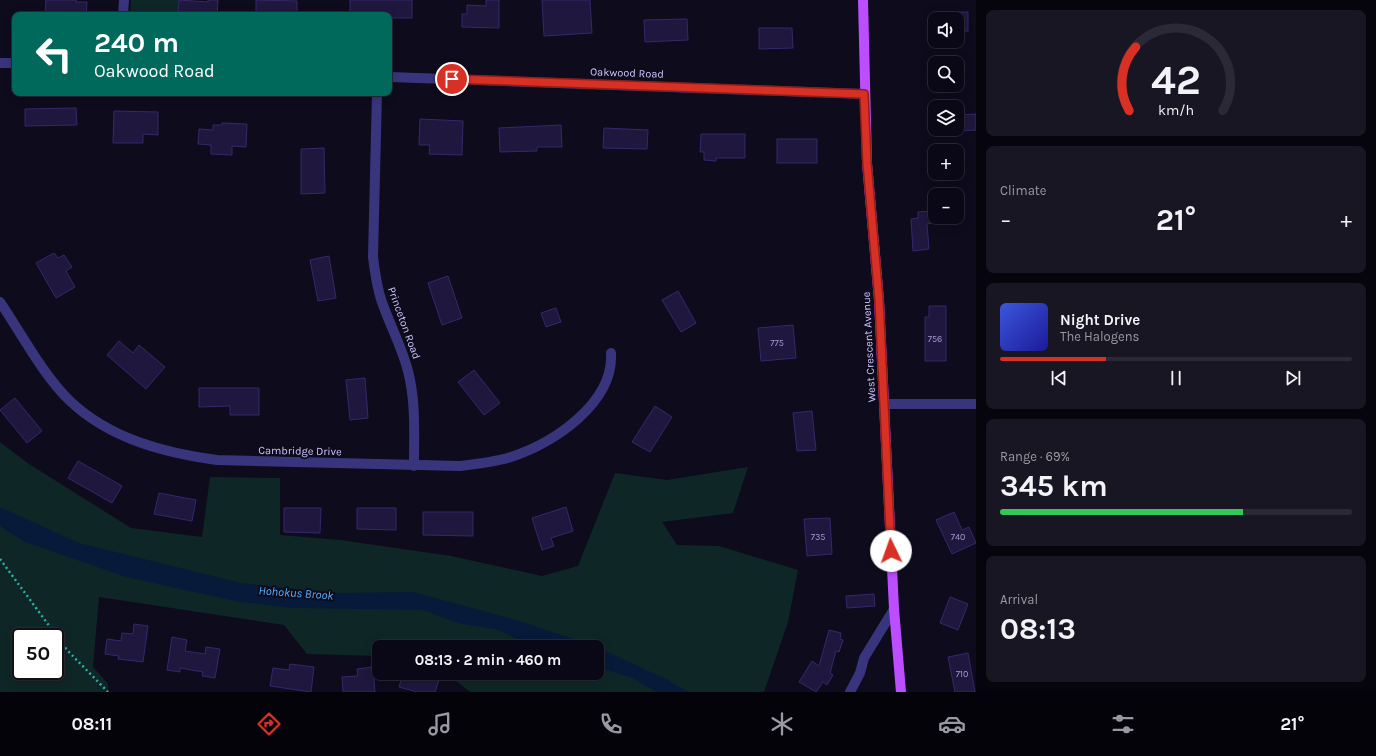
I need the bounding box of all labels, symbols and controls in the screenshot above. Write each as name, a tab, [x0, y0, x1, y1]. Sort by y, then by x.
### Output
map controls	[928, 12, 964, 224]
button: sound	[928, 12, 964, 48]
text: 240 m	[94, 26, 179, 59]
icon: left	[28, 28, 80, 80]
button: search	[928, 56, 964, 92]
text: 42	[1151, 56, 1201, 104]
text: Oakwood Road	[94, 60, 215, 82]
pin	[435, 62, 469, 96]
street label: Oakwood Road	[590, 65, 664, 81]
icon: arrive	[441, 68, 463, 90]
button: layers	[928, 100, 964, 136]
text: km/h	[1158, 102, 1194, 119]
button: +	[928, 144, 964, 180]
text: Climate	[1000, 183, 1046, 198]
button: −	[928, 188, 964, 224]
text: 21°	[1156, 202, 1196, 238]
text: −	[1000, 207, 1012, 233]
text: +	[1340, 207, 1352, 233]
street label: Princeton Road	[385, 285, 423, 361]
street label: West Crescent Avenue	[860, 291, 878, 403]
text: Night Drive	[1060, 311, 1140, 329]
text: The Halogens	[1060, 329, 1139, 344]
house number: 756	[928, 334, 942, 344]
house number: 775	[770, 338, 784, 348]
icon: previous	[1048, 367, 1070, 389]
icon: pause	[1165, 367, 1187, 389]
icon: next	[1282, 367, 1304, 389]
street label: Cambridge Drive	[258, 444, 342, 458]
text: Range · 69%	[1000, 449, 1070, 464]
text: 345 km	[1000, 468, 1108, 504]
position arrow	[870, 530, 912, 572]
house number: 735	[811, 532, 825, 542]
house number: 740	[951, 532, 965, 542]
water label: Hohokus Brook	[258, 583, 335, 603]
text: Arrival	[1000, 592, 1038, 607]
text: 08:13	[1000, 611, 1076, 647]
speed limit sign: 50	[12, 628, 64, 680]
text: 08:13 · 2 min · 460 m	[415, 651, 561, 669]
house number: 710	[956, 669, 968, 679]
icon: directions	[255, 710, 283, 738]
icon: music	[426, 710, 454, 738]
icon: phone	[597, 710, 625, 738]
icon: climate	[768, 710, 796, 738]
icon: car	[938, 710, 966, 738]
icon: filters	[1109, 710, 1137, 738]
text: 08:11	[71, 713, 112, 735]
text: 21°	[1280, 713, 1304, 735]

